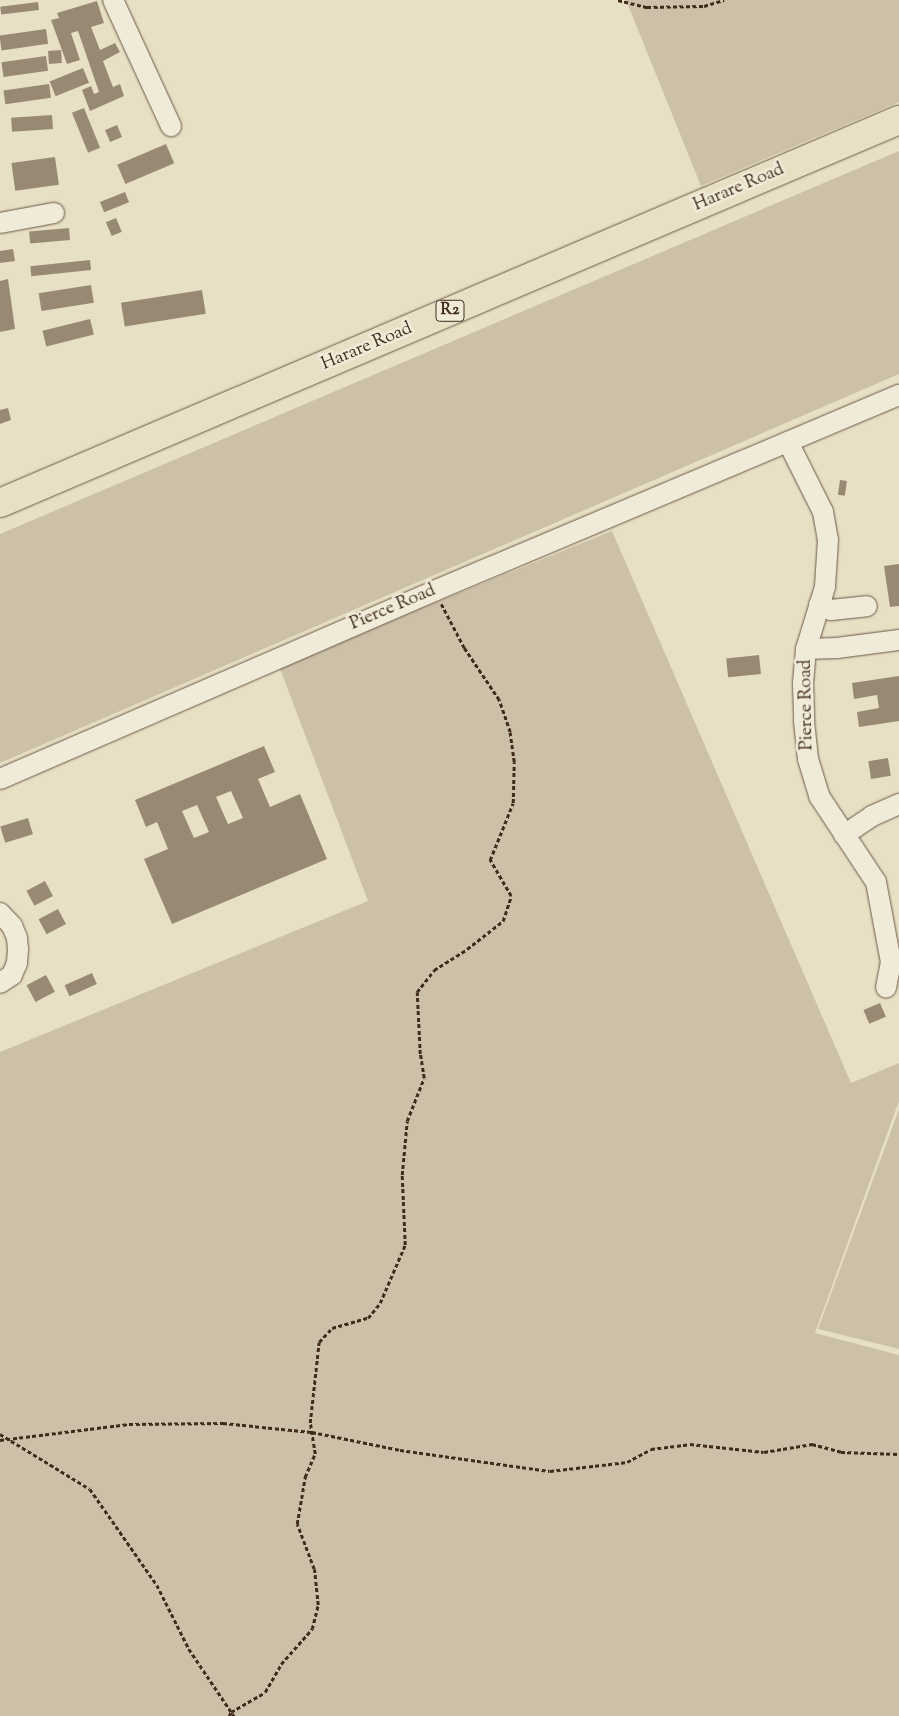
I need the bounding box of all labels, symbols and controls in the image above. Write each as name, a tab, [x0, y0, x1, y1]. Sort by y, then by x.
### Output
street label: Harare Road	[690, 159, 788, 217]
road number: R2	[435, 298, 465, 324]
street label: Harare Road	[318, 318, 416, 376]
street label: Pierce Road	[347, 580, 439, 636]
street label: Pierce Road	[795, 659, 819, 751]

